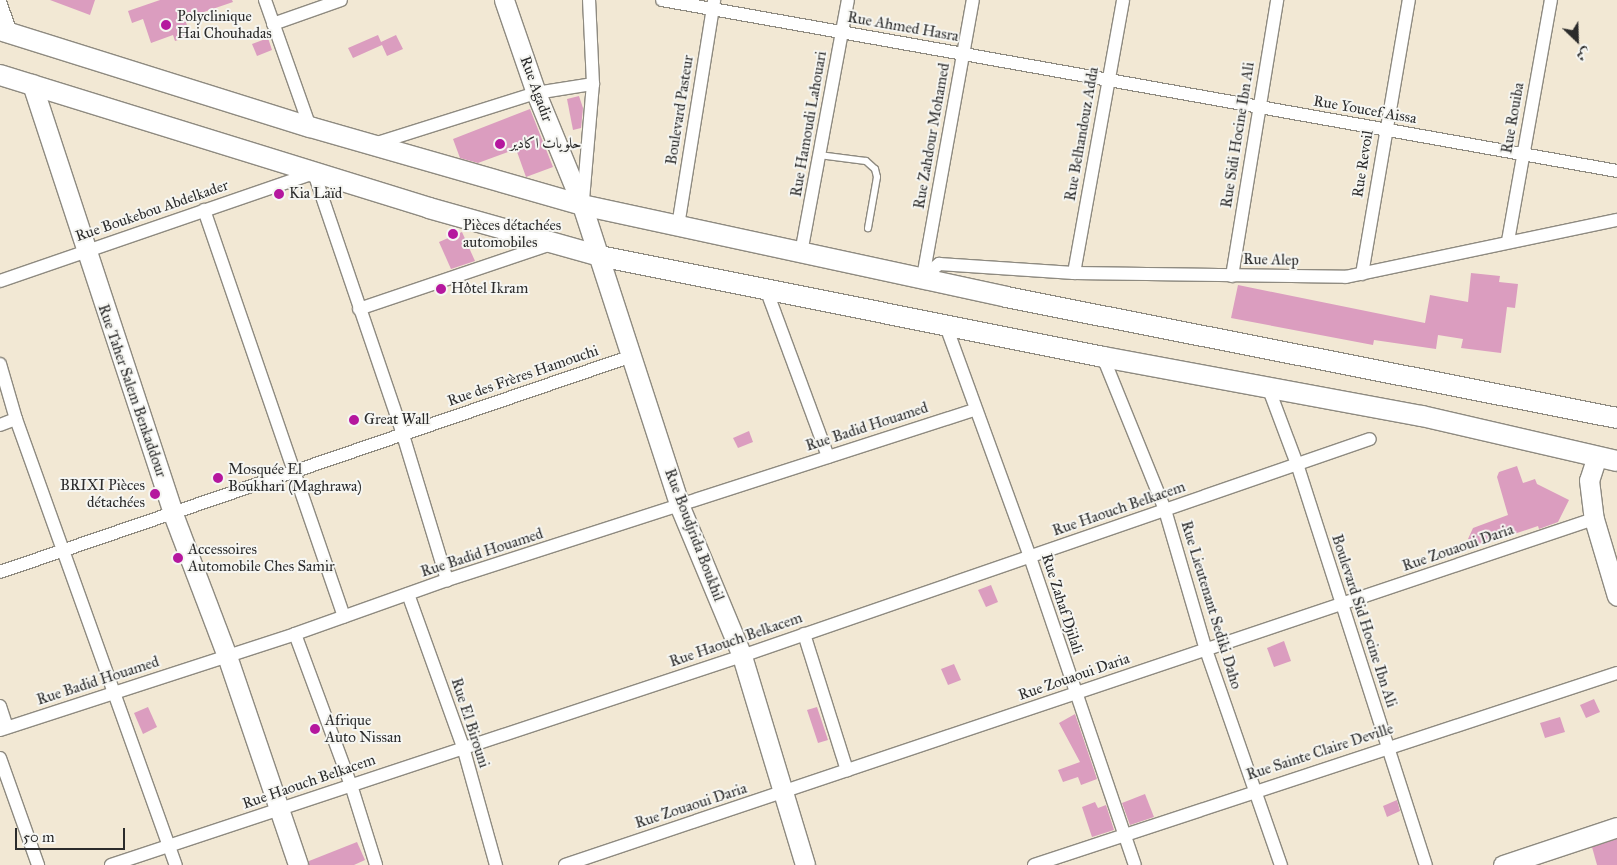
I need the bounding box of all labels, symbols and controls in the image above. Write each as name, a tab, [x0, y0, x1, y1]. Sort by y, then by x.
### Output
place label: Polyclinique Hai Chouhadas	[177, 7, 272, 42]
street label: Rue Ahmed Hasra	[846, 8, 960, 46]
north arrow	[1552, 15, 1602, 65]
marker: Polyclinique Hai Chouhadas	[159, 18, 173, 32]
text: ش	[1574, 44, 1593, 65]
street label: Rue Hamoudi Lahouari	[787, 50, 831, 198]
street label: Rue Agadir	[516, 54, 556, 124]
street label: Boulevard Pasteur	[662, 54, 698, 166]
street label: Rue Sidi Hocine Ibn Ali	[1218, 61, 1258, 209]
street label: Rue Zahdour Mohamed	[910, 62, 954, 210]
street label: Rue Belhandouz Adda	[1061, 66, 1103, 202]
street label: Rue Rouiba	[1498, 81, 1528, 155]
street label: Rue Youcef Aissa	[1312, 92, 1418, 128]
street label: Rue Revoil	[1349, 129, 1377, 199]
place label: حلويات اكادير	[510, 135, 582, 153]
marker: حلويات اكادير	[494, 138, 506, 150]
street label: Rue Boukebou Abdelkader	[73, 176, 231, 246]
place label: Kia Laïd	[289, 185, 342, 203]
marker: Kia Laïd	[273, 188, 285, 200]
place label: Pièces détachées automobiles	[463, 216, 561, 251]
marker: Pièces détachées automobiles	[447, 228, 459, 240]
street label: Rue Alep	[1243, 251, 1299, 269]
place label: Hôtel Ikram	[451, 280, 528, 298]
marker: Hôtel Ikram	[435, 283, 447, 295]
street label: Rue Taher Salem Benkaddour	[94, 302, 170, 480]
street label: Rue des Frères Hamouchi	[445, 342, 601, 410]
street label: Rue Badid Houamed	[804, 399, 930, 455]
place label: Great Wall	[364, 411, 430, 429]
marker: Great Wall	[348, 414, 360, 426]
place label: Mosquée El Boukhari (Maghrawa)	[228, 460, 362, 495]
street label: Rue Boudjrida Boukhil	[660, 466, 728, 604]
marker: Mosquée El Boukhari (Maghrawa)	[212, 472, 224, 484]
place label: BRIXI Pièces détachées	[60, 476, 145, 511]
street label: Rue Haouch Belkacem	[1050, 478, 1188, 540]
marker: BRIXI Pièces détachées	[149, 488, 161, 500]
street label: Rue Lieutenant Sediki Daho	[1177, 519, 1245, 691]
street label: Rue Zouaoui Daria	[1400, 521, 1516, 575]
street label: Rue Badid Houamed	[419, 525, 545, 581]
street label: Boulevard Sid Hocine Ibn Ali	[1327, 532, 1401, 710]
place label: Accessoires Automobile Ches Samir	[188, 540, 335, 575]
street label: Rue Zahaf Djilali	[1037, 551, 1087, 657]
marker: Accessoires Automobile Ches Samir	[172, 552, 184, 564]
street label: Rue Haouch Belkacem	[667, 609, 805, 671]
street label: Rue Zouaoui Daria	[1016, 650, 1132, 704]
street label: Rue Badid Houamed	[35, 653, 161, 709]
street label: Rue El Birouni	[447, 676, 493, 770]
place label: Afrique Auto Nissan	[325, 711, 401, 746]
street label: Rue Sainte Claire Deville	[1244, 720, 1396, 784]
marker: Afrique Auto Nissan	[309, 723, 321, 735]
street label: Rue Haouch Belkacem	[240, 751, 378, 813]
street label: Rue Zouaoui Daria	[633, 779, 749, 833]
scale bar	[18, 818, 128, 850]
text: 50 m	[23, 828, 55, 846]

